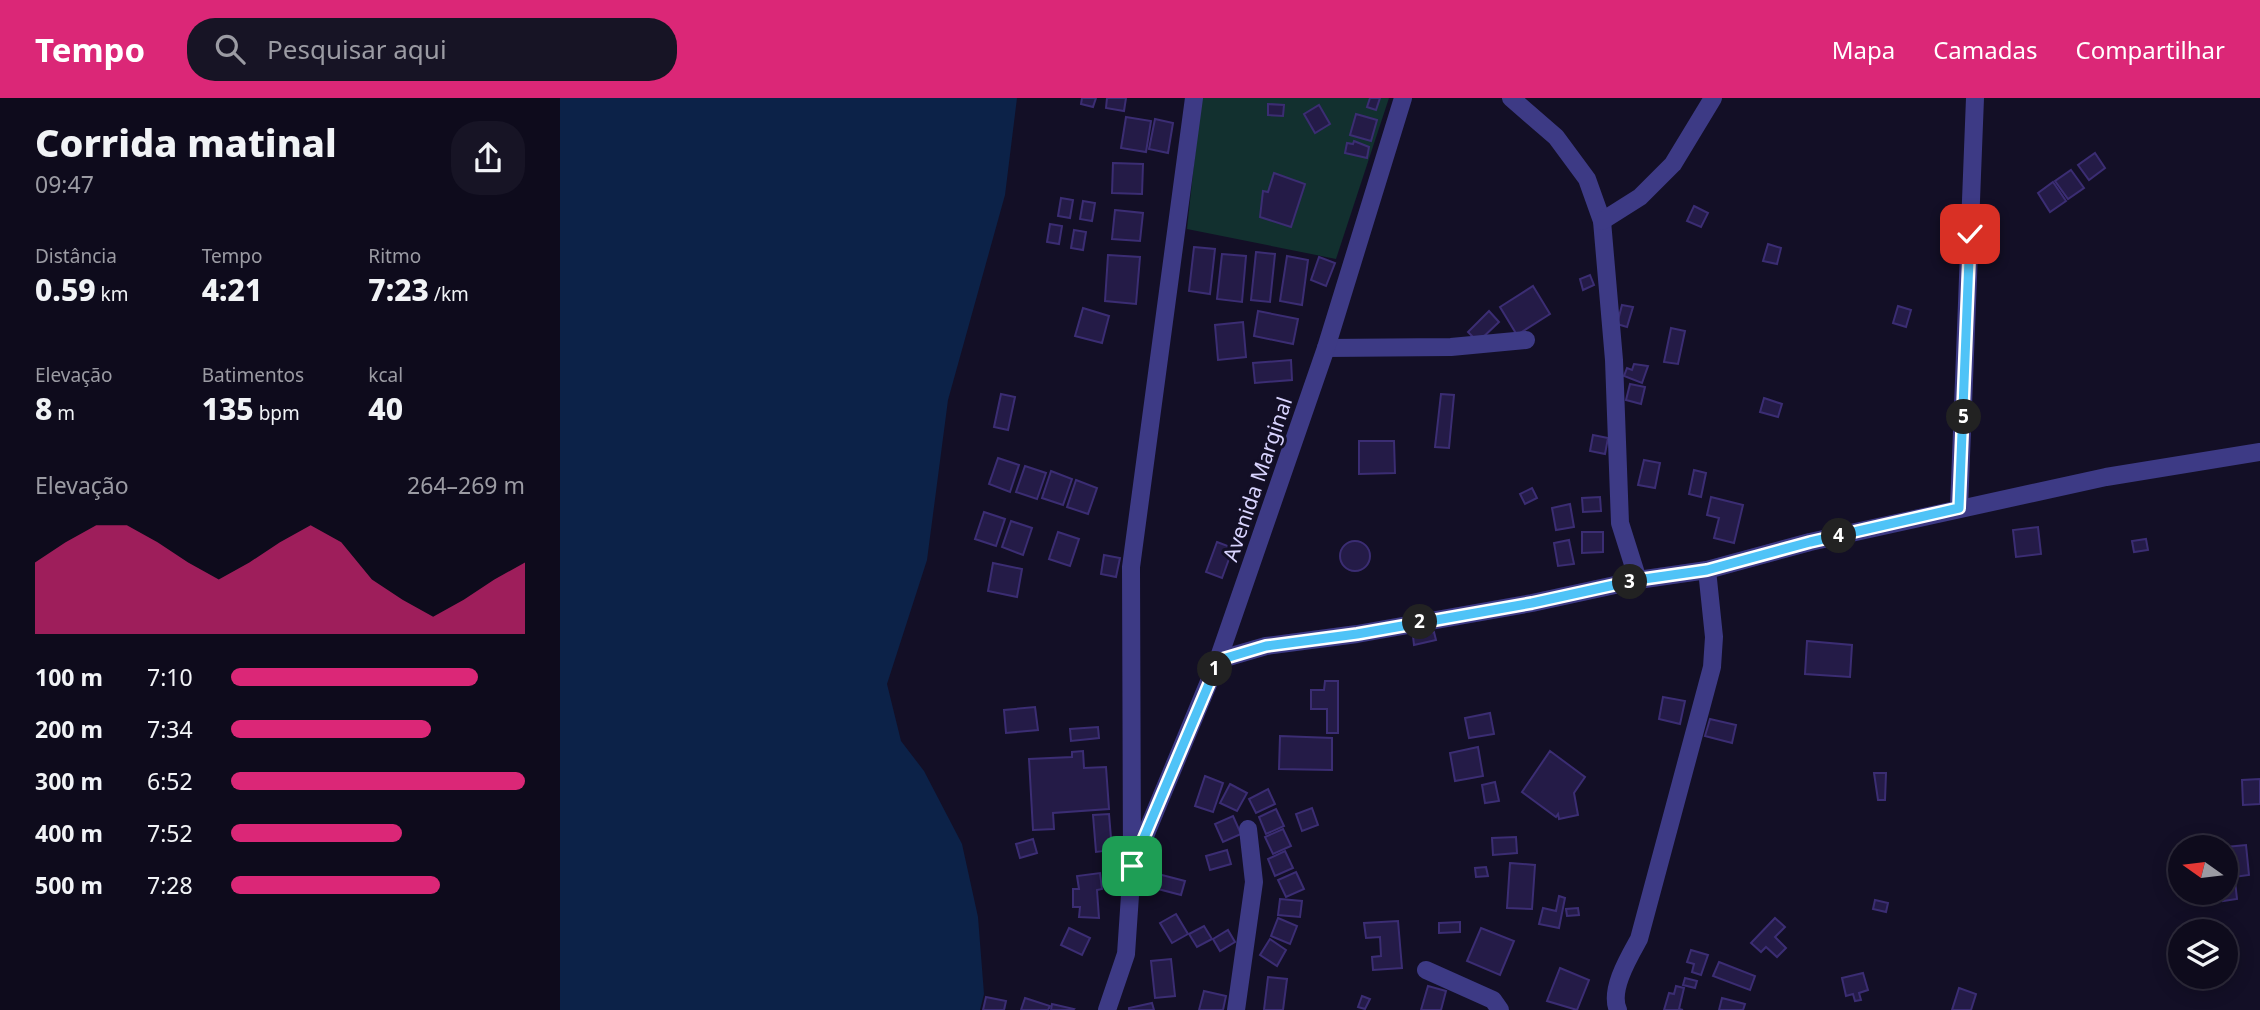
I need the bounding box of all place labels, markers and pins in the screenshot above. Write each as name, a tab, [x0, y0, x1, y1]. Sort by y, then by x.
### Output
pin	[1940, 204, 2000, 264]
pin: 5	[1946, 400, 1982, 434]
pin: 4	[1822, 518, 1856, 554]
pin: 3	[1612, 564, 1648, 600]
pin: 2	[1402, 604, 1438, 640]
pin: 1	[1198, 652, 1232, 686]
pin	[1102, 836, 1162, 896]

